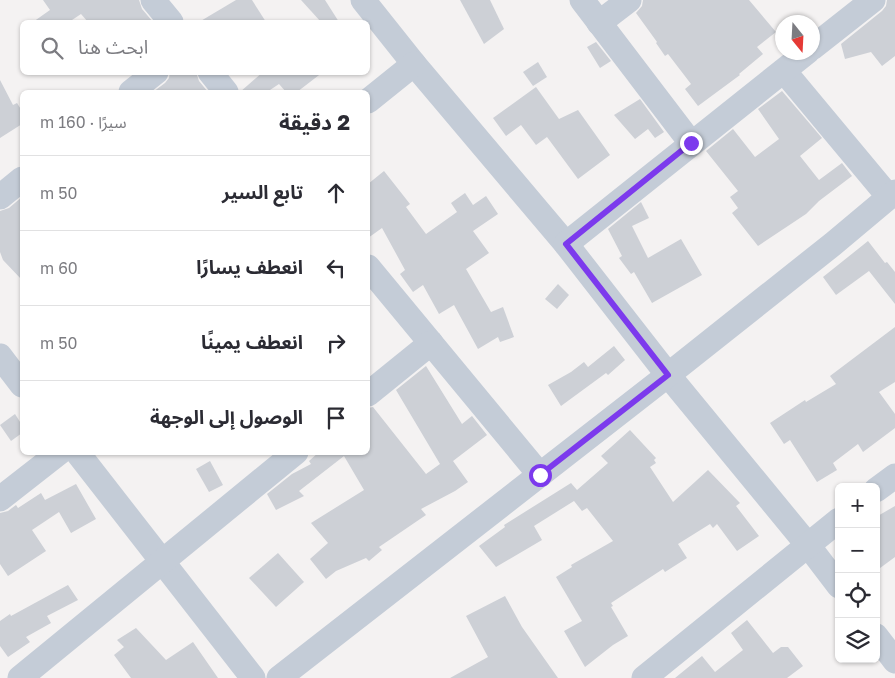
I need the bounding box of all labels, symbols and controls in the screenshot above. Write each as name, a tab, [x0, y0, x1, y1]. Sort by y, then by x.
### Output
north arrow	[775, 15, 820, 60]
search box	[20, 20, 370, 75]
icon: search	[38, 34, 66, 62]
text: ابحث هنا	[78, 35, 148, 58]
text: 2 دقيقة	[279, 109, 350, 135]
text: سيرًا · 160 m	[40, 112, 127, 132]
route end	[680, 132, 703, 155]
icon: ahead	[322, 179, 350, 207]
text: تابع السير	[222, 180, 303, 203]
text: 50 m	[40, 183, 77, 203]
icon: left	[322, 254, 350, 282]
text: انعطف يسارًا	[196, 255, 303, 278]
text: 60 m	[40, 258, 78, 278]
icon: right	[322, 329, 350, 357]
text: انعطف يمينًا	[201, 330, 303, 353]
text: 50 m	[40, 333, 77, 353]
icon: arrive	[322, 404, 350, 432]
text: الوصول إلى الوجهة	[150, 405, 303, 428]
route start	[529, 464, 552, 487]
map controls	[835, 483, 880, 663]
button: +	[835, 483, 880, 528]
button: −	[835, 528, 880, 573]
button: locate	[835, 573, 880, 618]
button: layers	[835, 618, 880, 663]

